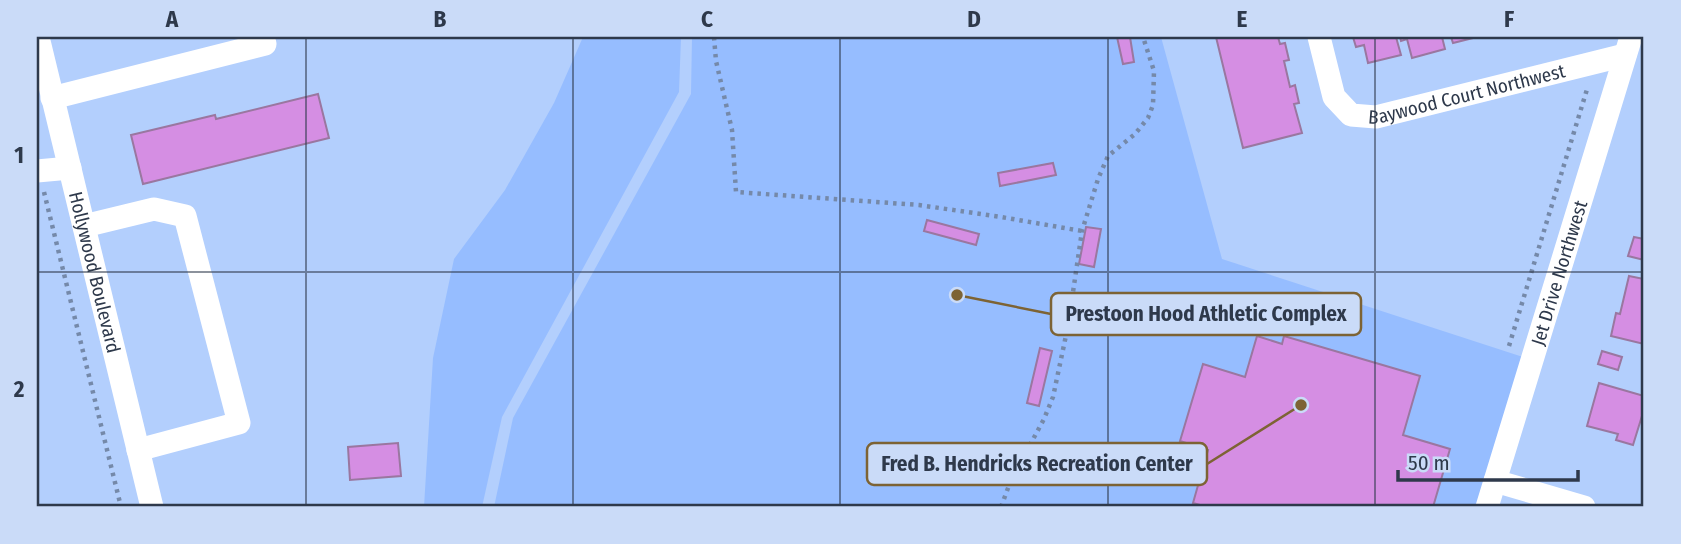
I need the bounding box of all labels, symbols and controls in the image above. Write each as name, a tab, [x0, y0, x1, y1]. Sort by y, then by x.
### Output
text: A	[165, 5, 179, 33]
text: B	[434, 5, 447, 33]
text: C	[701, 5, 713, 33]
text: D	[967, 5, 981, 33]
text: E	[1237, 5, 1248, 33]
text: F	[1504, 5, 1514, 33]
street label: Baywood Court Northwest	[1367, 59, 1568, 129]
text: 1	[14, 141, 24, 169]
street label: Hollywood Boulevard	[64, 189, 126, 355]
street label: Jet Drive Northwest	[1526, 197, 1592, 348]
callout: Prestoon Hood Athletic Complex	[1051, 293, 1361, 335]
text: Prestoon Hood Athletic Complex	[1065, 301, 1348, 327]
text: 2	[13, 375, 25, 403]
scale bar	[1398, 439, 1578, 483]
callout: Fred B. Hendricks Recreation Center	[867, 443, 1207, 485]
text: 50 m	[1408, 450, 1450, 476]
text: Fred B. Hendricks Recreation Center	[881, 451, 1193, 477]

